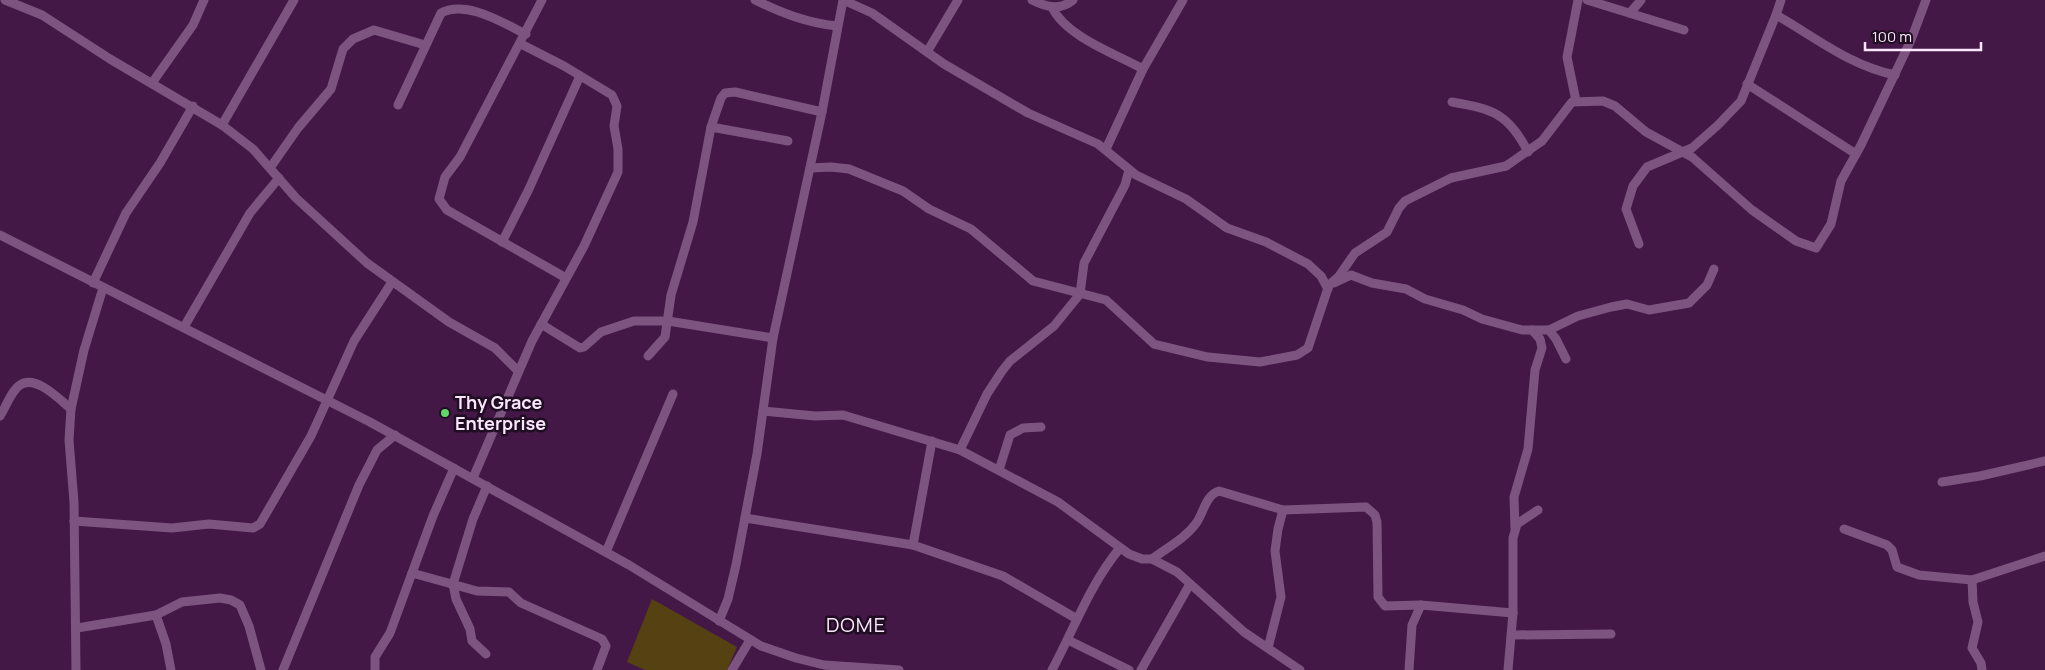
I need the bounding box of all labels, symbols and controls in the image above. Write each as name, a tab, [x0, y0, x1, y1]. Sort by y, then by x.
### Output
scale bar	[1865, 20, 1981, 52]
text: 100 m	[1872, 26, 1912, 47]
place label: Thy Grace Enterprise	[455, 390, 546, 435]
marker: Thy Grace Enterprise	[439, 407, 451, 419]
district label: DOME	[826, 611, 886, 638]

